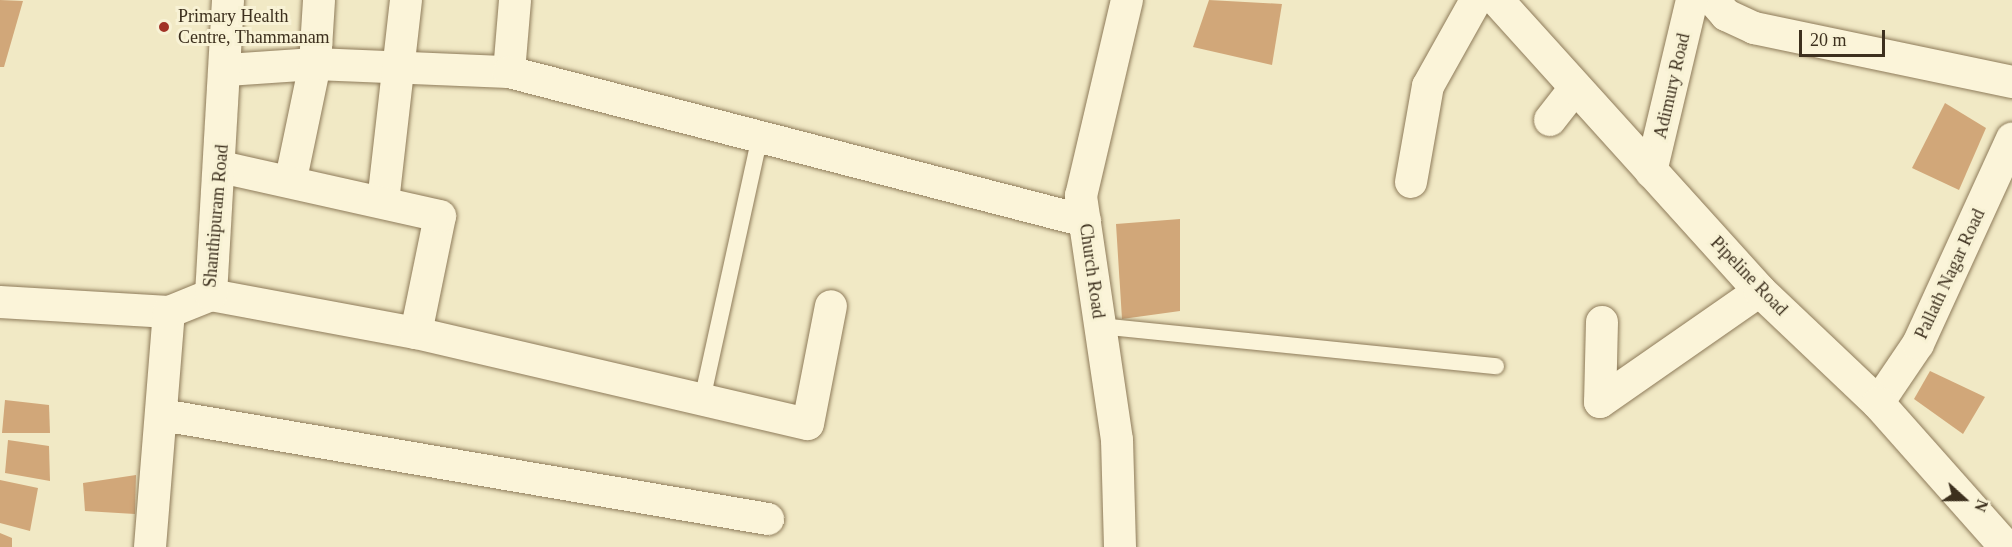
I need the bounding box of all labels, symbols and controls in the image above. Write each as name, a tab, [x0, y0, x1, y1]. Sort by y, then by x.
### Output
place label: Primary Health Centre, Thammanam	[178, 6, 330, 48]
marker: Primary Health Centre, Thammanam	[155, 18, 173, 36]
scale bar	[1802, 18, 1888, 56]
text: 20 m	[1810, 30, 1847, 50]
street label: Adimury Road	[1649, 31, 1695, 141]
street label: Shanthipuram Road	[199, 144, 233, 288]
street label: Pallath Nagar Road	[1910, 206, 1990, 342]
street label: Church Road	[1075, 222, 1109, 320]
street label: Pipeline Road	[1706, 232, 1792, 320]
north arrow	[1934, 469, 1994, 529]
text: N	[1971, 497, 1991, 514]

